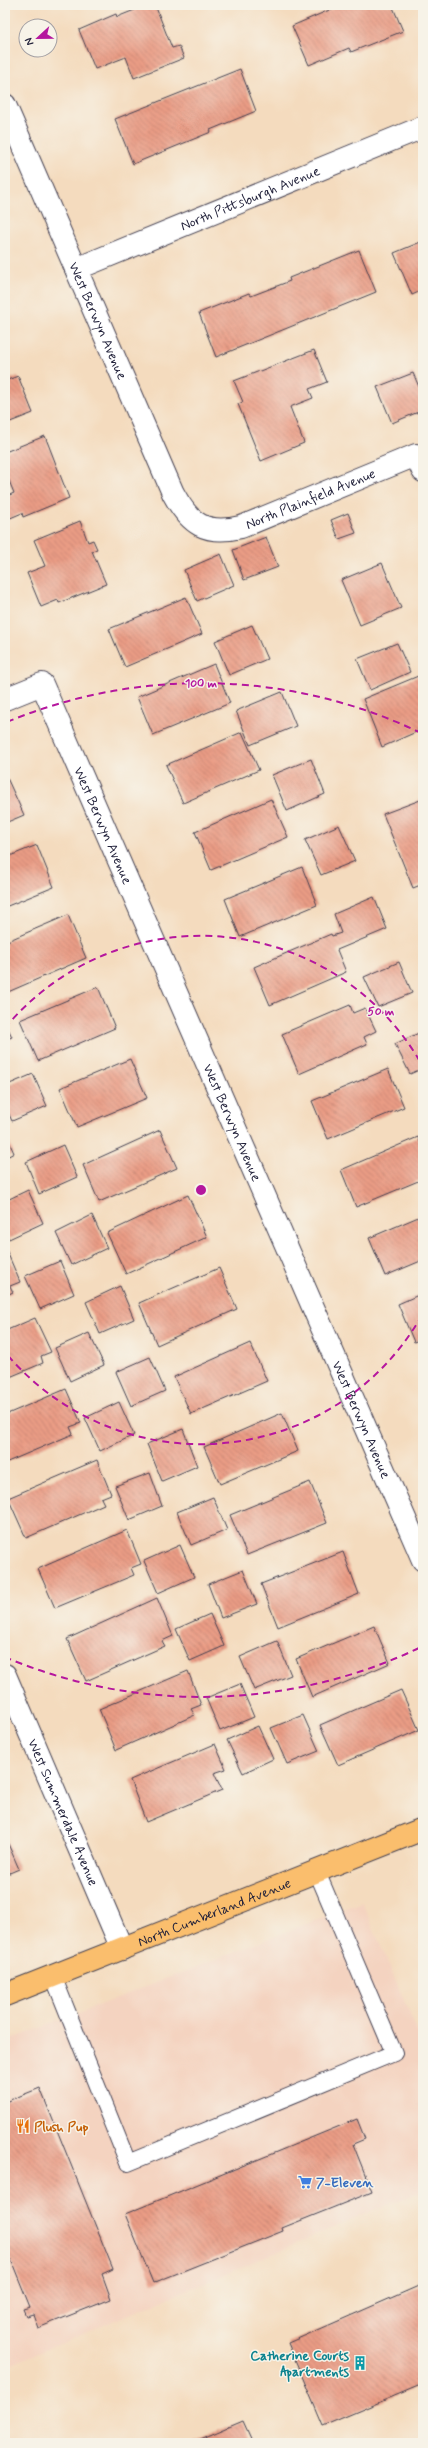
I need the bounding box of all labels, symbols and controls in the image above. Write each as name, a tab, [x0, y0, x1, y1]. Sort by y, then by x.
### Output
north arrow	[18, 18, 58, 58]
text: N	[22, 35, 38, 47]
street label: North Pittsburgh Avenue	[178, 162, 323, 235]
street label: West Berwyn Avenue	[64, 259, 131, 383]
street label: North Plainfield Avenue	[243, 465, 378, 534]
text: 100 m	[185, 676, 218, 692]
street label: West Berwyn Avenue	[69, 764, 136, 887]
text: 50 m	[368, 1004, 395, 1020]
street label: West Berwyn Avenue	[198, 1061, 265, 1184]
centre of rings	[194, 1183, 208, 1197]
street label: West Berwyn Avenue	[328, 1358, 394, 1482]
street label: West Summerdale Avenue	[23, 1736, 102, 1889]
street label: North Cumberland Avenue	[135, 1874, 294, 1951]
restaurant icon: Plush Pup	[15, 2118, 31, 2134]
place label: Plush Pup	[34, 2118, 88, 2136]
supermarket icon: 7-Eleven	[297, 2174, 313, 2190]
place label: 7-Eleven	[316, 2174, 375, 2192]
place label: Catherine Courts Apartments	[250, 2347, 349, 2383]
building icon: Catherine Courts Apartments	[352, 2355, 368, 2371]

